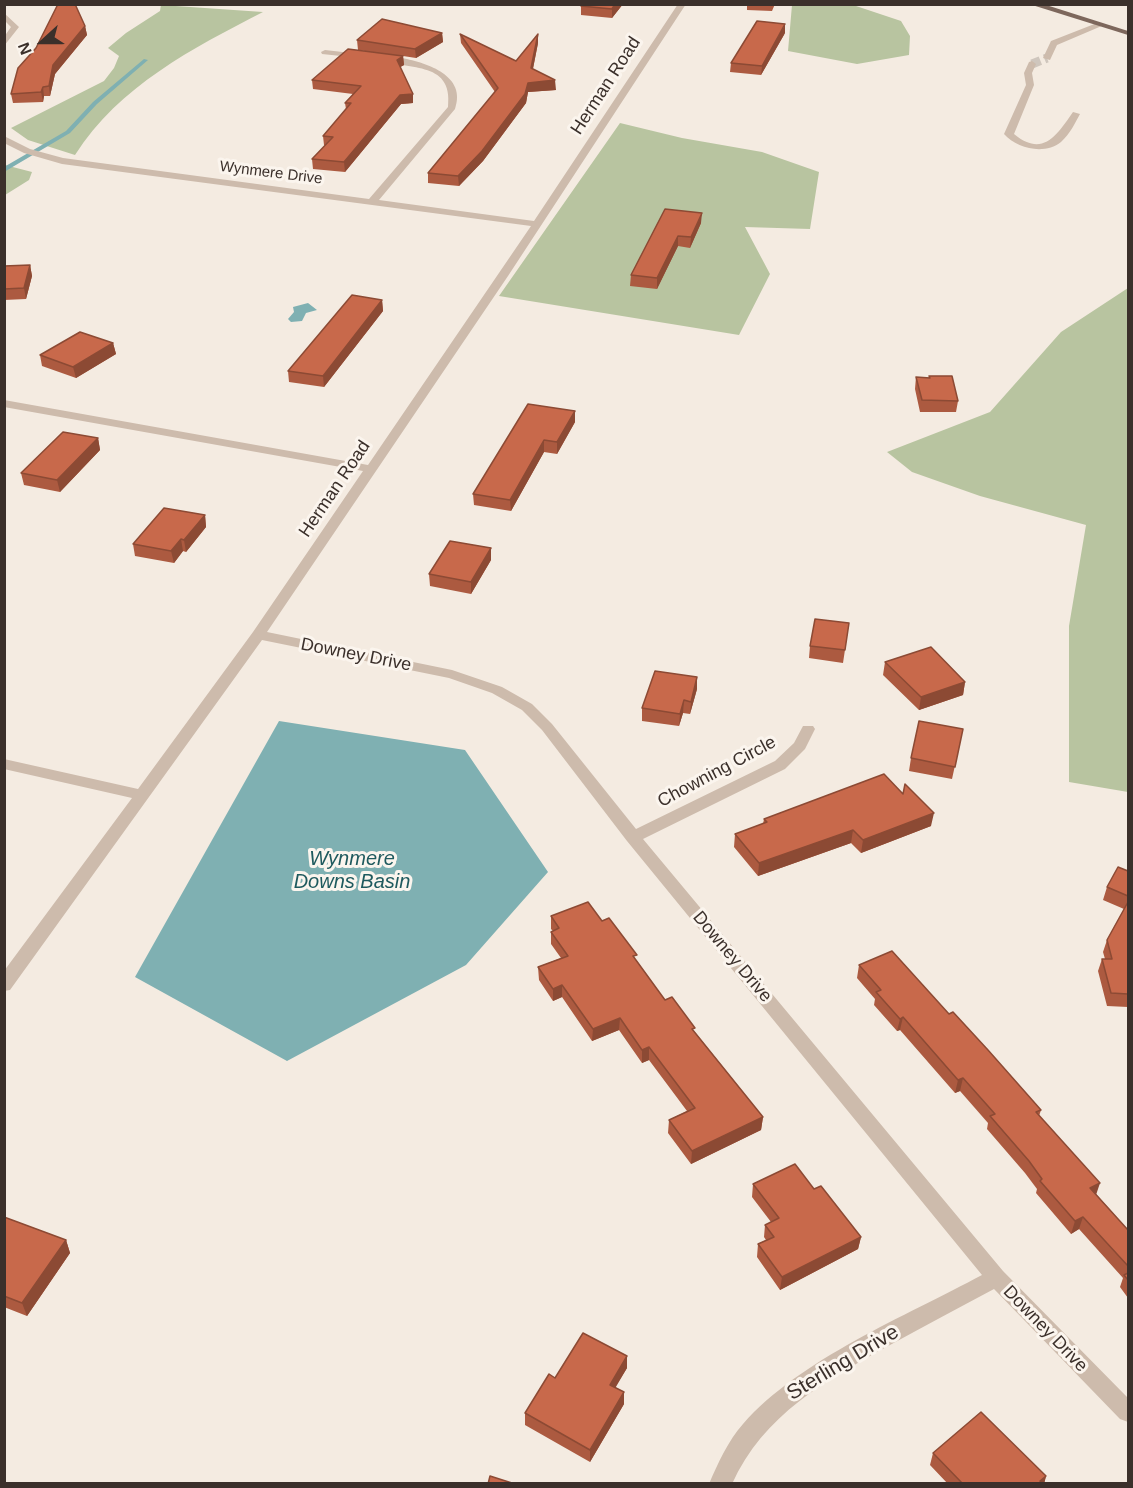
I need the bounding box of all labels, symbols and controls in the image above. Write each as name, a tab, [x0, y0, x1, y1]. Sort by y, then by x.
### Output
north arrow	[12, 12, 72, 72]
street label: Herman Road	[566, 33, 646, 139]
text: N	[15, 40, 35, 57]
street label: Wynmere Drive	[219, 158, 323, 188]
street label: Herman Road	[295, 437, 375, 541]
street label: Downey Drive	[299, 634, 413, 676]
street label: Chowning Circle	[654, 732, 780, 812]
water label: Wynmere Downs Basin	[294, 847, 410, 894]
street label: Downey Drive	[688, 907, 776, 1007]
street label: Downey Drive	[998, 1281, 1092, 1377]
street label: Sterling Drive	[782, 1320, 904, 1406]

